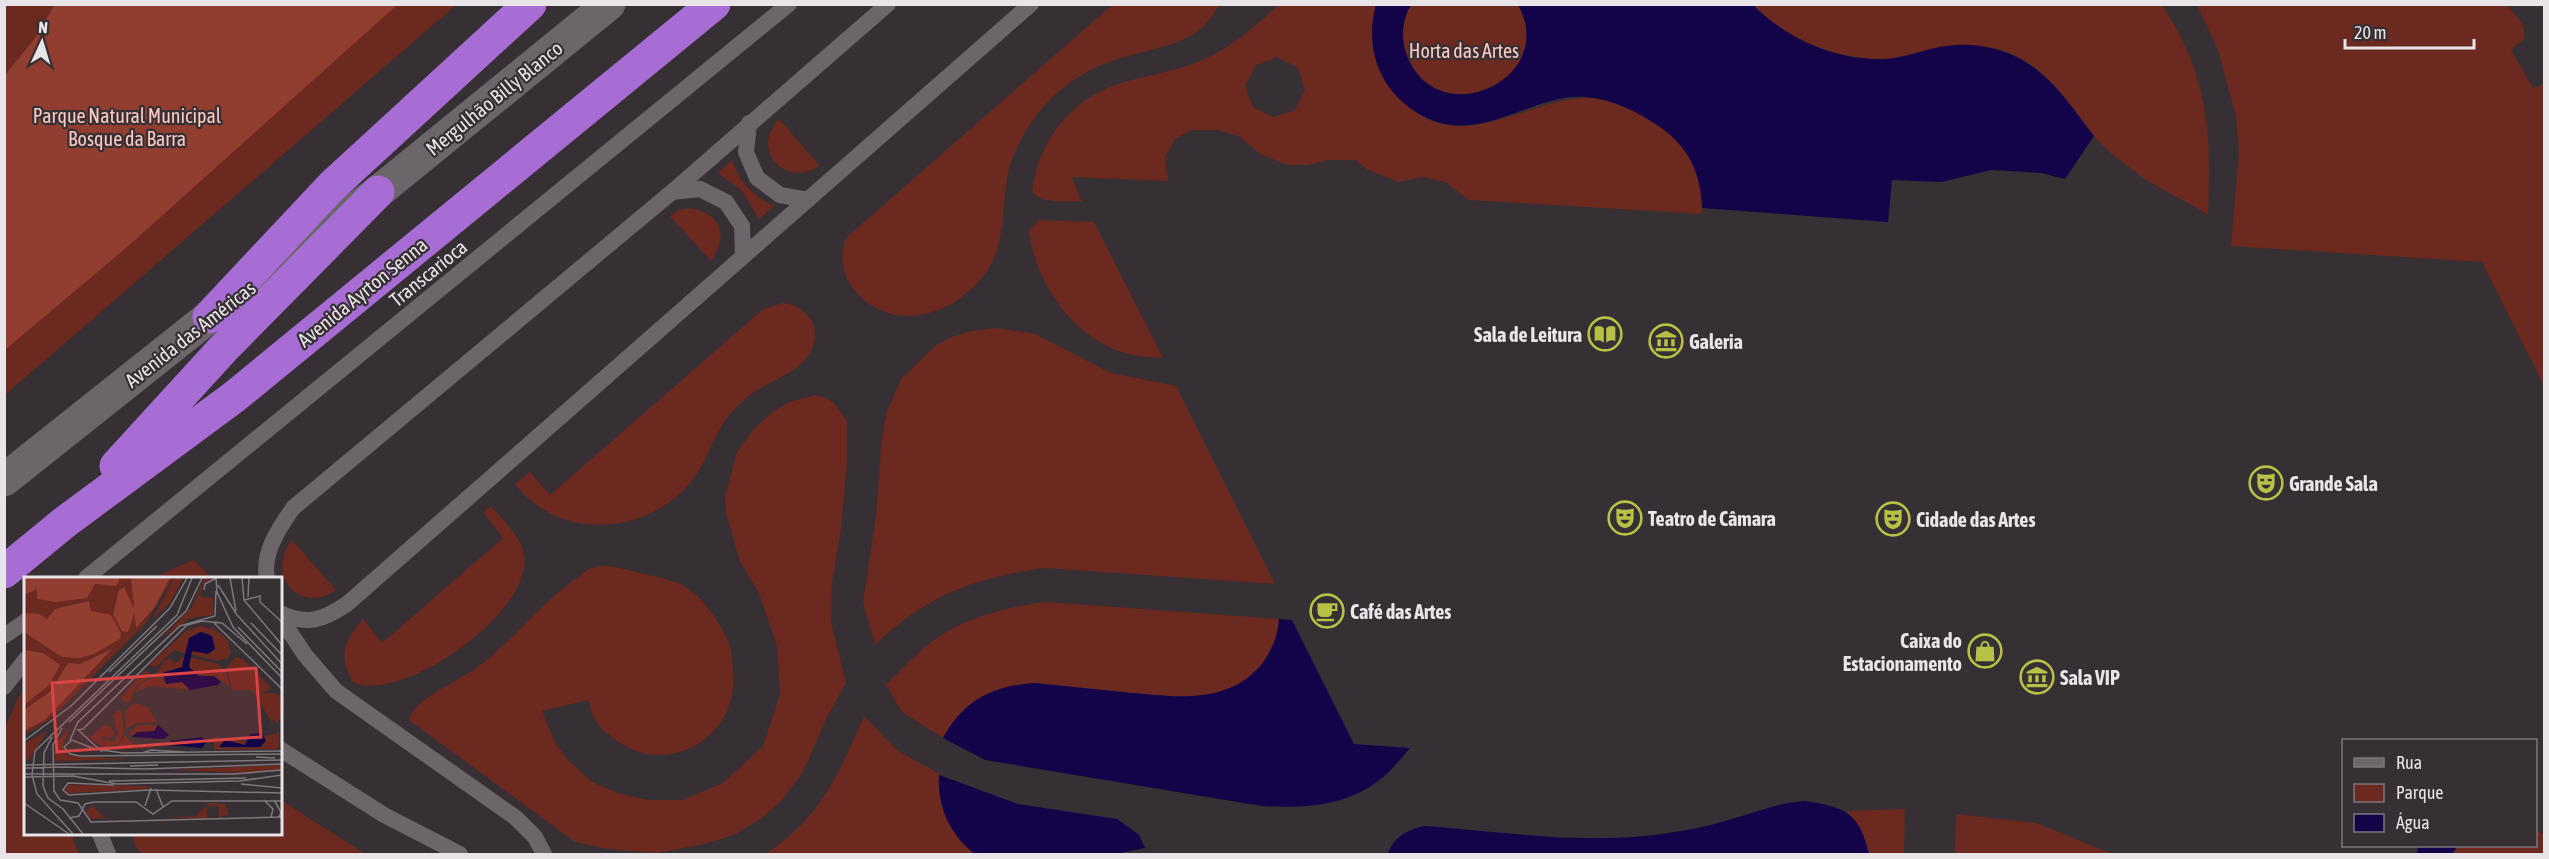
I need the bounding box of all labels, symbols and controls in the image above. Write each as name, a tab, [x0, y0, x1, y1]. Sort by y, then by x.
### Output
north arrow	[12, 12, 72, 72]
scale bar	[2345, 12, 2474, 50]
text: N	[38, 18, 48, 36]
text: 20 m	[2354, 22, 2386, 43]
street label: Mergulhão Billy Blanco	[421, 36, 567, 160]
park label: Horta das Artes	[1409, 39, 1519, 62]
park label: Parque Natural Municipal Bosque da Barra	[33, 104, 222, 150]
street label: Avenida Ayrton Senna	[293, 233, 431, 351]
street label: Transcarioca	[385, 235, 471, 311]
street label: Avenida das Américas	[120, 276, 260, 392]
library icon: Sala de Leitura	[1587, 316, 1623, 352]
place label: Sala de Leitura	[1474, 323, 1582, 346]
museum icon: Galeria	[1648, 323, 1684, 359]
place label: Galeria	[1689, 330, 1743, 353]
theatre icon: Grande Sala	[2248, 465, 2284, 501]
place label: Grande Sala	[2289, 472, 2378, 495]
theatre icon: Teatro de Câmara	[1607, 500, 1643, 536]
theatre icon: Cidade das Artes	[1875, 501, 1911, 537]
place label: Teatro de Câmara	[1648, 507, 1776, 530]
place label: Cidade das Artes	[1916, 508, 2035, 531]
inset map	[24, 577, 282, 835]
cafe icon: Café das Artes	[1309, 593, 1345, 629]
place label: Café das Artes	[1350, 600, 1451, 623]
place label: Caixa do Estacionamento	[1843, 629, 1962, 675]
shop icon: Caixa do Estacionamento	[1967, 633, 2003, 669]
museum icon: Sala VIP	[2019, 659, 2055, 695]
place label: Sala VIP	[2060, 666, 2120, 689]
legend	[2342, 739, 2537, 847]
text: Rua	[2396, 752, 2422, 773]
text: Parque	[2396, 782, 2444, 803]
text: Água	[2396, 812, 2430, 833]

